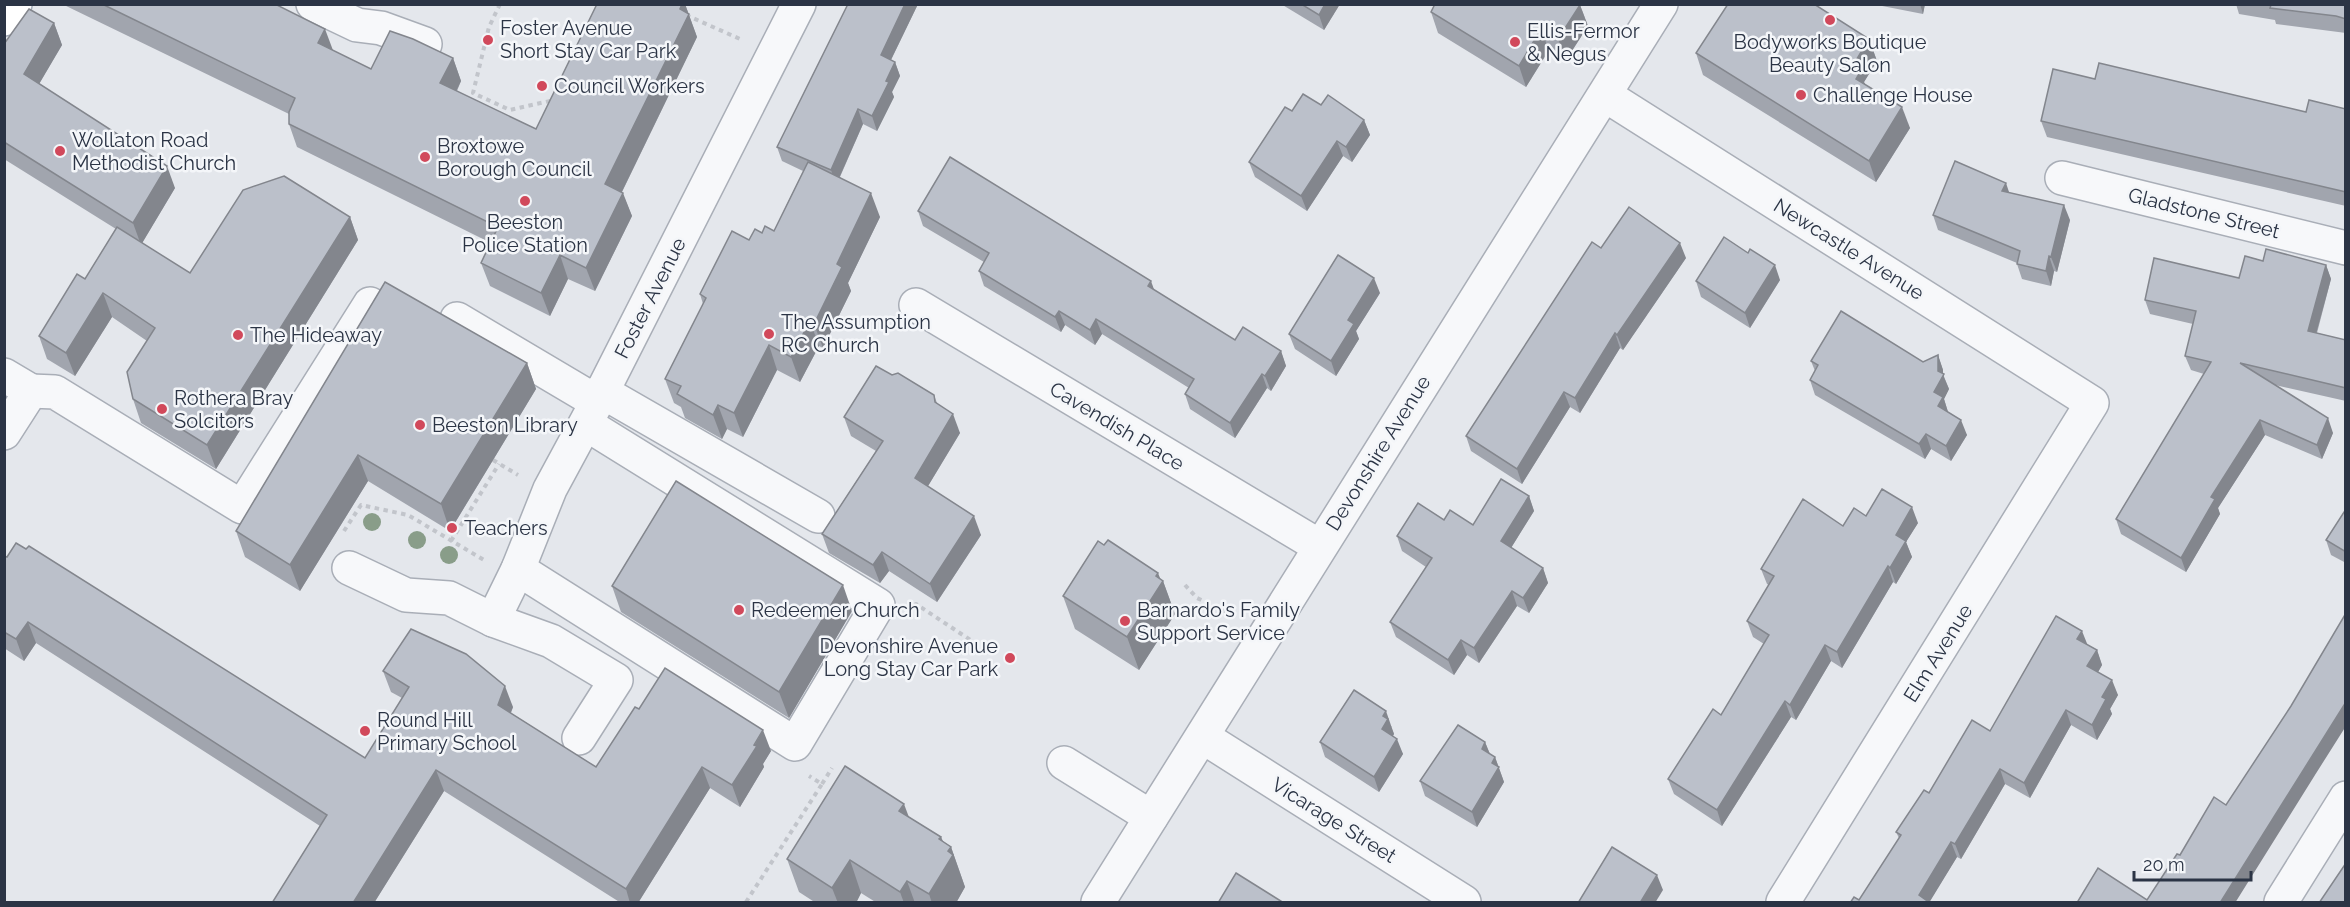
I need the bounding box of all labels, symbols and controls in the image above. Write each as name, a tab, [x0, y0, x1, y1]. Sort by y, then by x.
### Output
marker: Bodyworks Boutique Beauty Salon	[1823, 13, 1837, 27]
place label: Foster Avenue Short Stay Car Park	[500, 16, 677, 63]
place label: Ellis-Fermor & Negus	[1527, 19, 1640, 66]
place label: Bodyworks Boutique Beauty Salon	[1734, 30, 1927, 77]
marker: Foster Avenue Short Stay Car Park	[481, 33, 495, 47]
marker: Ellis-Fermor & Negus	[1508, 35, 1522, 49]
place label: Council Workers	[554, 74, 705, 98]
marker: Council Workers	[535, 79, 549, 93]
place label: Challenge House	[1813, 83, 1973, 107]
marker: Challenge House	[1794, 88, 1808, 102]
place label: Wollaton Road Methodist Church	[72, 128, 236, 175]
place label: Broxtowe Borough Council	[437, 134, 592, 181]
marker: Wollaton Road Methodist Church	[53, 144, 67, 158]
marker: Broxtowe Borough Council	[418, 150, 432, 164]
street label: Gladstone Street	[2126, 183, 2282, 243]
street label: Newcastle Avenue	[1769, 193, 1929, 305]
marker: Beeston Police Station	[518, 194, 532, 208]
place label: Beeston Police Station	[462, 210, 588, 257]
street label: Foster Avenue	[609, 233, 691, 362]
place label: The Assumption RC Church	[781, 310, 931, 357]
place label: The Hideaway	[250, 323, 382, 347]
marker: The Assumption RC Church	[762, 327, 776, 341]
marker: The Hideaway	[231, 328, 245, 342]
street label: Devonshire Avenue	[1321, 371, 1436, 535]
street label: Cavendish Place	[1045, 376, 1189, 476]
place label: Rothera Bray Solcitors	[174, 386, 293, 433]
marker: Rothera Bray Solcitors	[155, 402, 169, 416]
place label: Beeston Library	[432, 413, 578, 437]
marker: Beeston Library	[413, 418, 427, 432]
place label: Teachers	[464, 516, 548, 540]
marker: Teachers	[445, 521, 459, 535]
place label: Redeemer Church	[751, 598, 920, 622]
place label: Barnardo's Family Support Service	[1137, 598, 1300, 645]
street label: Elm Avenue	[1898, 600, 1978, 706]
marker: Redeemer Church	[732, 603, 746, 617]
marker: Barnardo's Family Support Service	[1118, 614, 1132, 628]
place label: Devonshire Avenue Long Stay Car Park	[820, 634, 998, 681]
marker: Devonshire Avenue Long Stay Car Park	[1003, 651, 1017, 665]
place label: Round Hill Primary School	[377, 708, 517, 755]
marker: Round Hill Primary School	[358, 724, 372, 738]
street label: Vicarage Street	[1267, 772, 1401, 868]
scale bar	[2134, 844, 2251, 882]
text: 20 m	[2143, 854, 2185, 875]

